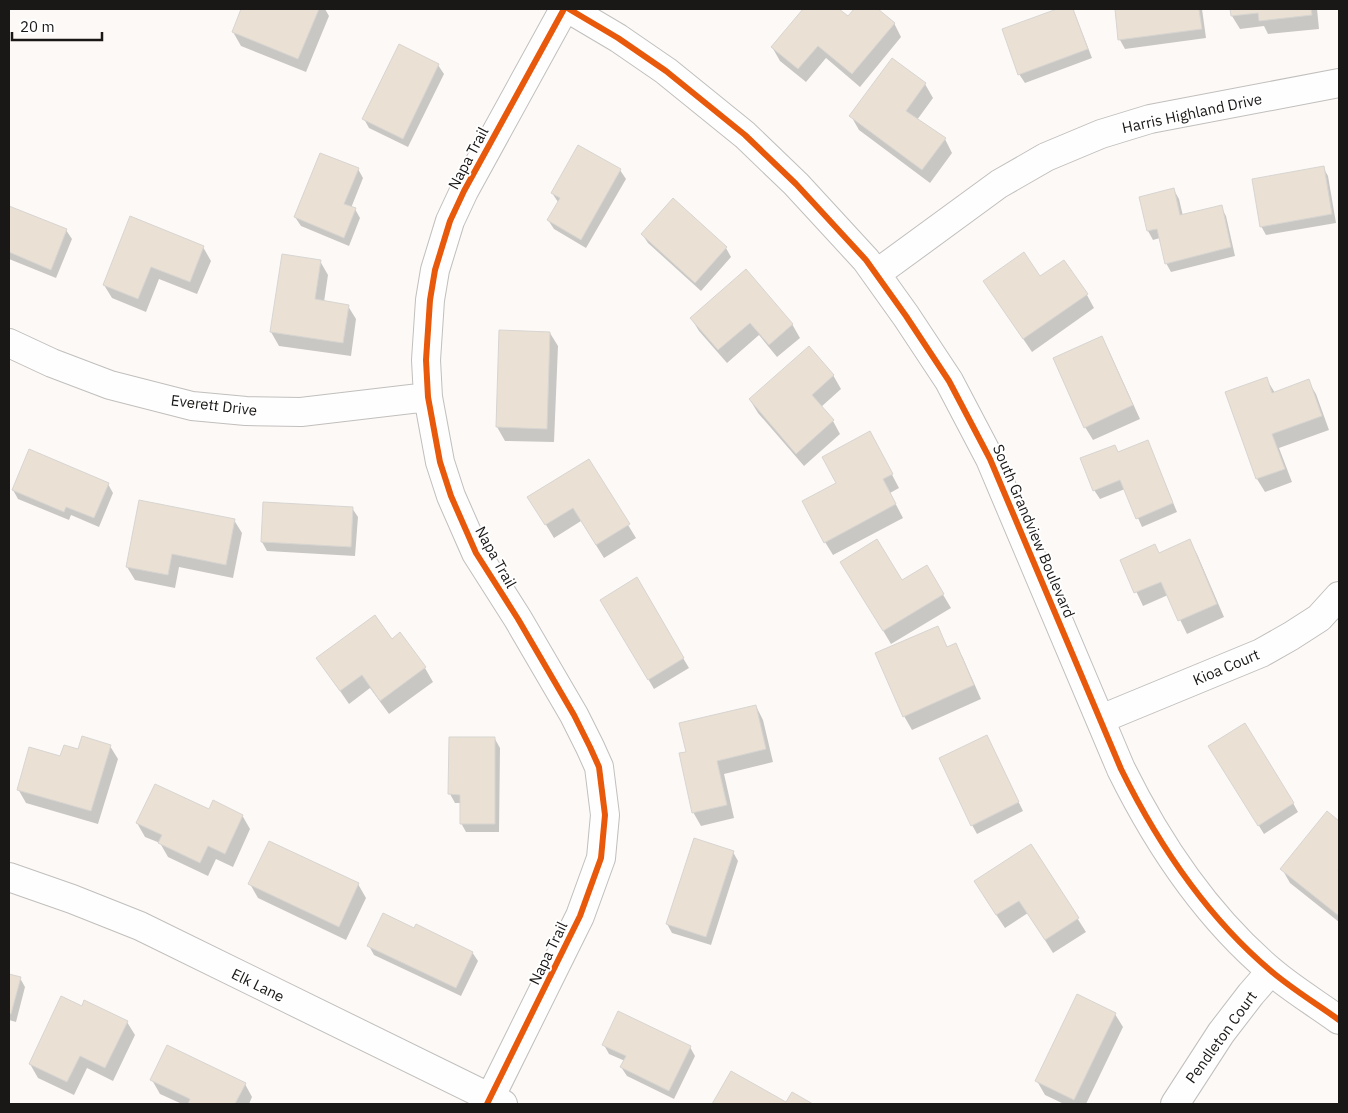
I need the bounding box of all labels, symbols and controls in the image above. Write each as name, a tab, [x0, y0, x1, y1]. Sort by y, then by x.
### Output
scale bar	[12, 10, 102, 42]
text: 20 m	[20, 17, 55, 36]
street label: Harris Highland Drive	[1120, 89, 1264, 137]
street label: Napa Trail	[444, 123, 492, 193]
street label: Everett Drive	[170, 390, 258, 420]
street label: South Grandview Boulevard	[989, 441, 1079, 621]
street label: Napa Trail	[471, 523, 521, 591]
street label: Kioa Court	[1190, 645, 1262, 689]
street label: Napa Trail	[525, 918, 571, 988]
street label: Elk Lane	[228, 964, 288, 1006]
street label: Pendleton Court	[1181, 987, 1261, 1087]

